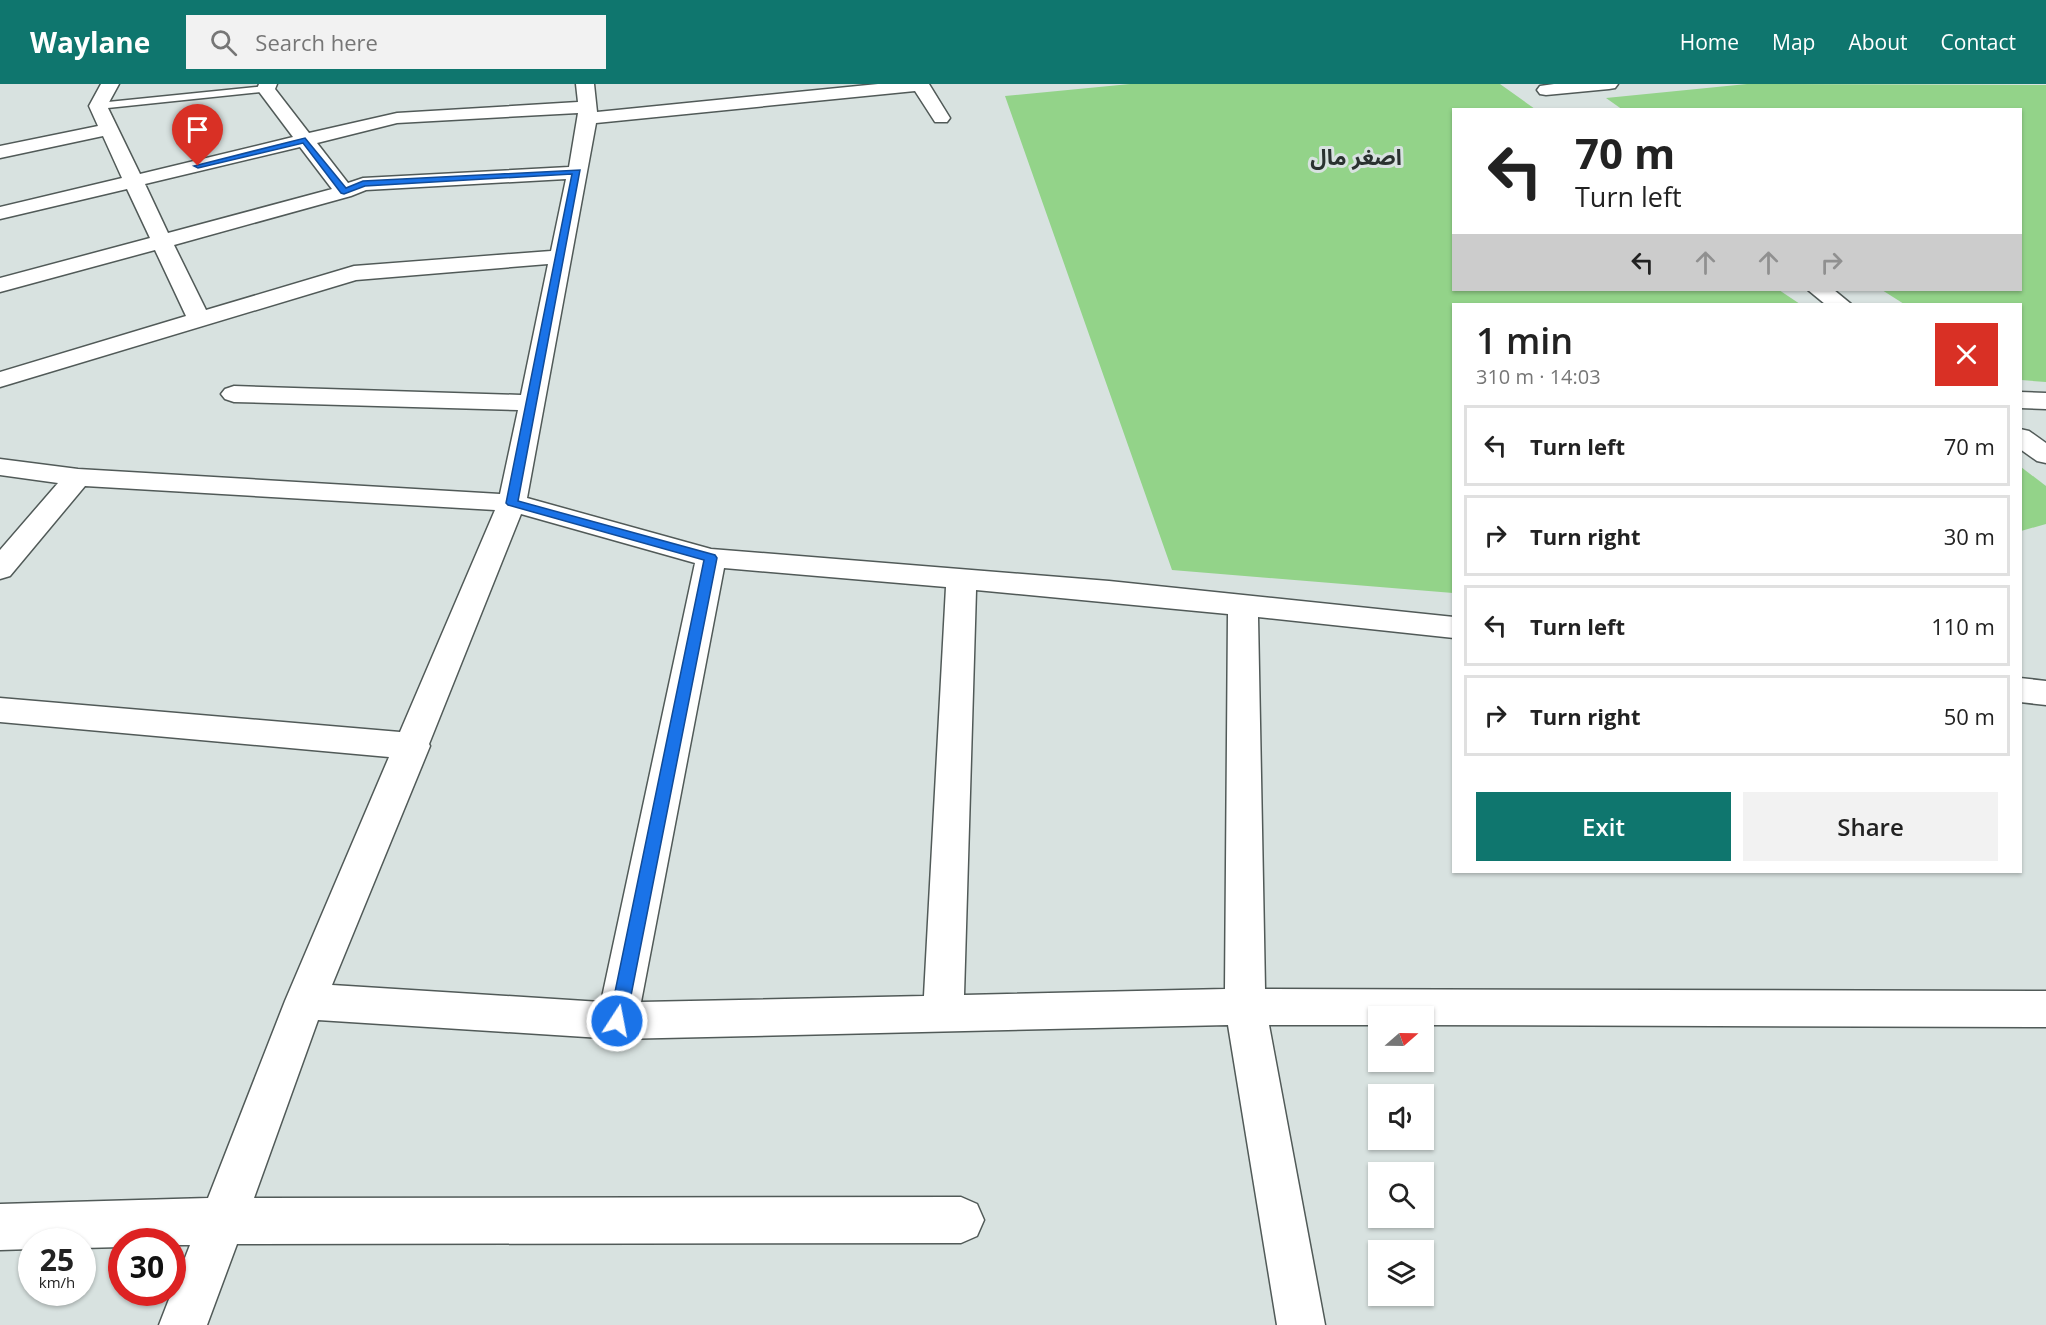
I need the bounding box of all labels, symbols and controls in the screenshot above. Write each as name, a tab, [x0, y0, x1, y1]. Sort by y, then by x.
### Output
search box	[186, 15, 606, 69]
text: Waylane	[30, 23, 150, 61]
icon: search	[207, 26, 240, 59]
text: Search here	[255, 27, 378, 57]
text: Home	[1680, 28, 1739, 56]
text: Map	[1772, 28, 1815, 56]
text: About	[1848, 28, 1908, 56]
text: Contact	[1941, 28, 2016, 56]
pin	[172, 104, 223, 166]
icon: arrive	[181, 113, 214, 146]
text: 70 m	[1575, 124, 1675, 181]
icon: left	[1476, 132, 1554, 210]
district label: اصغر مال	[1310, 141, 1402, 171]
text: Turn left	[1575, 178, 1682, 215]
icon: left	[1626, 246, 1659, 279]
icon: ahead	[1689, 246, 1722, 279]
icon: ahead	[1752, 246, 1785, 279]
icon: right	[1815, 246, 1848, 279]
text: 1 min	[1476, 316, 1573, 365]
button: close	[1935, 323, 1998, 386]
text: 310 m · 14:03	[1476, 363, 1601, 390]
icon: left	[1479, 429, 1512, 462]
text: Turn left	[1530, 431, 1625, 461]
text: 70 m	[1944, 431, 1995, 461]
icon: right	[1479, 519, 1512, 552]
text: Turn right	[1530, 521, 1641, 551]
text: 30 m	[1944, 521, 1995, 551]
icon: left	[1479, 609, 1512, 642]
text: Turn left	[1530, 611, 1625, 641]
text: 110 m	[1931, 611, 1995, 641]
icon: right	[1479, 699, 1512, 732]
text: Turn right	[1530, 701, 1641, 731]
text: 50 m	[1944, 701, 1995, 731]
button: Exit	[1476, 792, 1731, 861]
button: Share	[1743, 792, 1998, 861]
position arrow	[585, 989, 649, 1053]
north arrow	[1368, 1006, 1434, 1072]
map controls	[1368, 1006, 1434, 1306]
button: sound	[1368, 1084, 1434, 1150]
button: search	[1368, 1162, 1434, 1228]
speed limit sign: 30	[108, 1228, 186, 1306]
text: 25	[40, 1239, 74, 1280]
button: layers	[1368, 1240, 1434, 1306]
text: km/h	[39, 1272, 75, 1292]

